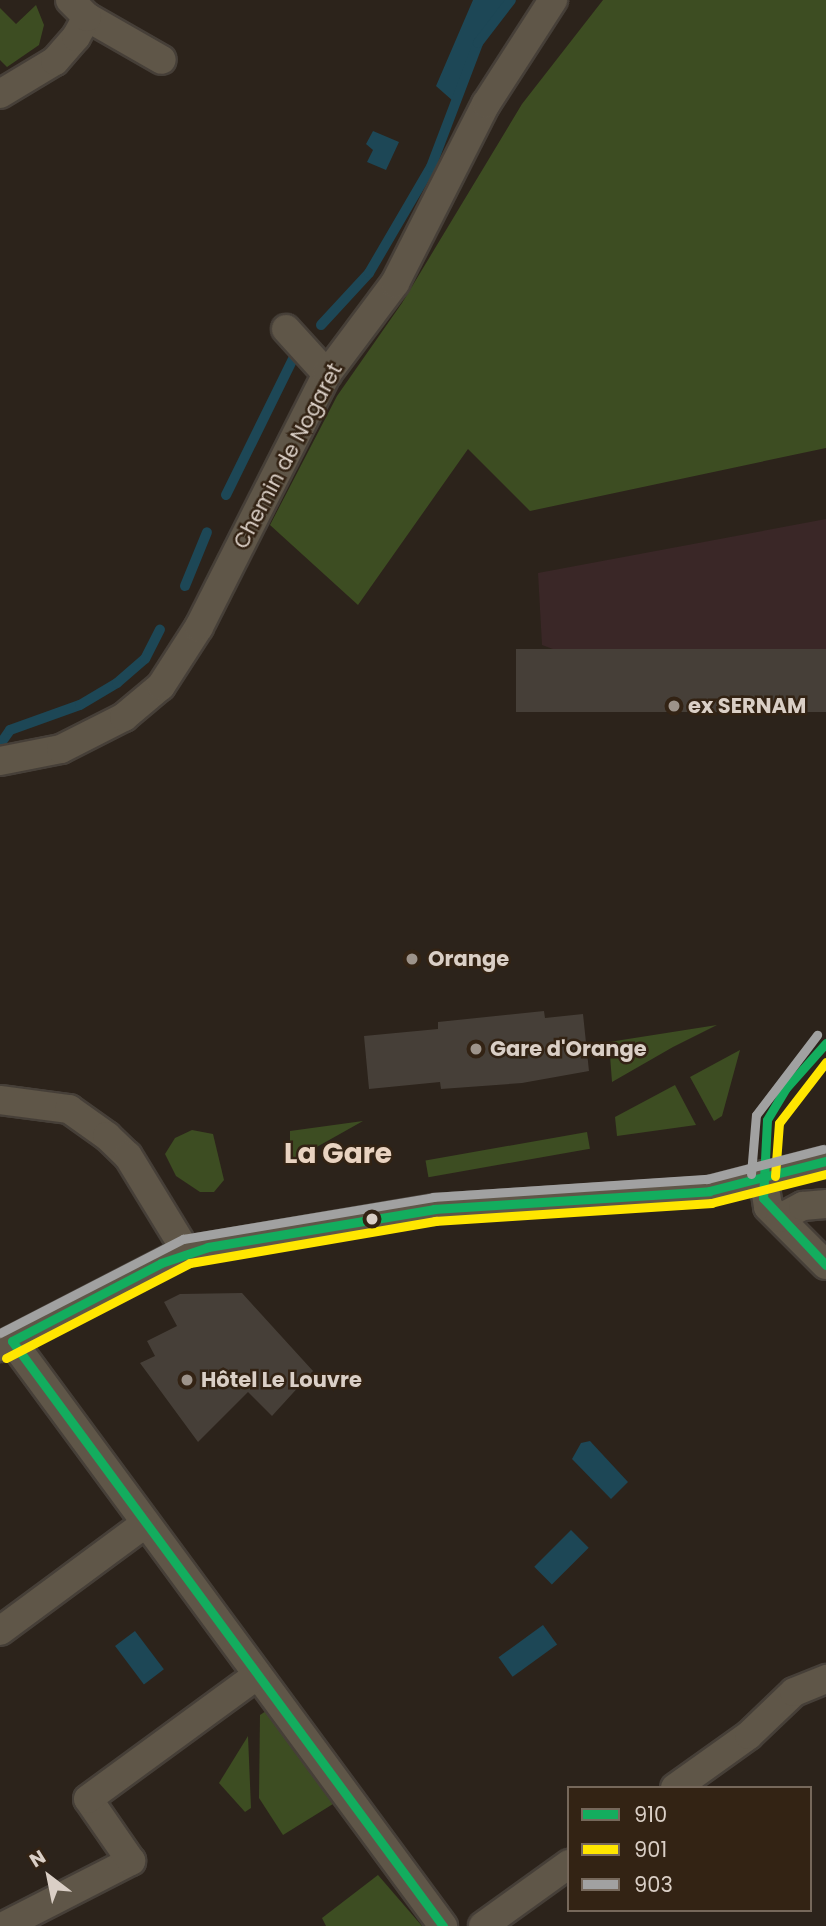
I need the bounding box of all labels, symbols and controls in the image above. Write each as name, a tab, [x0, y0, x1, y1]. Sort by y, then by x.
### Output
street label: Chemin de Nogaret	[228, 359, 348, 553]
place label: ex SERNAM	[688, 693, 806, 719]
marker: ex SERNAM	[666, 698, 682, 714]
place label: Orange	[428, 946, 509, 972]
marker: Orange	[402, 949, 422, 969]
place label: Gare d'Orange	[490, 1036, 647, 1062]
marker: Gare d'Orange	[468, 1041, 484, 1057]
district label: La Gare	[284, 1137, 392, 1171]
unlabelled marker	[365, 1212, 379, 1226]
place label: Hôtel Le Louvre	[201, 1367, 362, 1393]
marker: Hôtel Le Louvre	[179, 1372, 195, 1388]
legend	[567, 1786, 812, 1912]
text: 910	[634, 1800, 667, 1829]
text: 901	[634, 1835, 667, 1864]
north arrow	[14, 1842, 84, 1912]
text: N	[24, 1844, 51, 1874]
text: 903	[634, 1870, 673, 1899]

